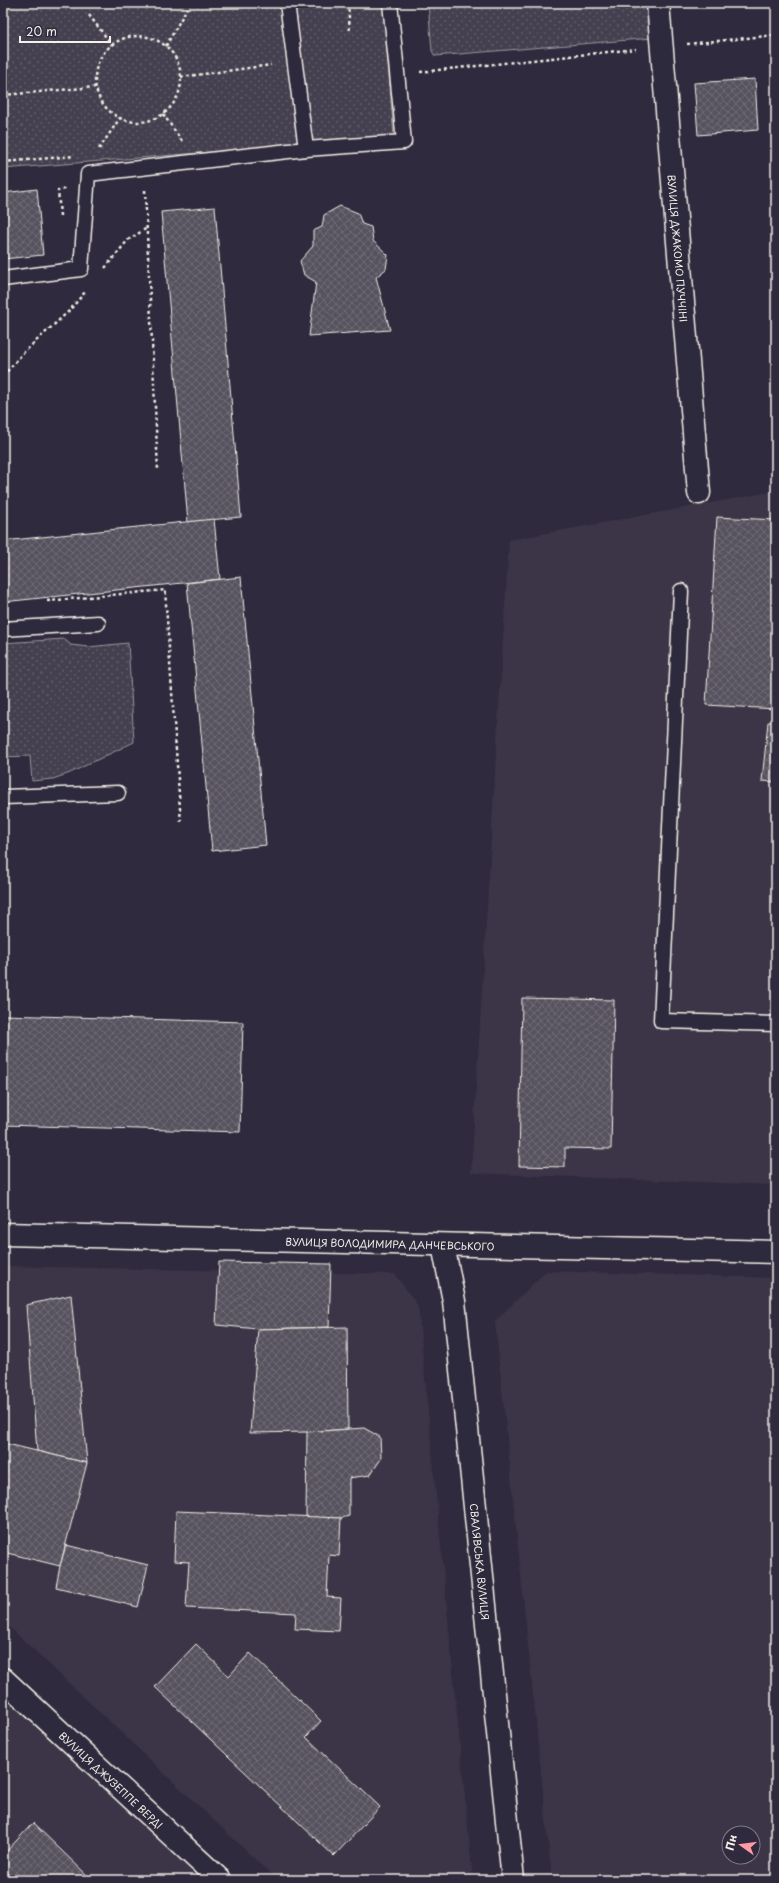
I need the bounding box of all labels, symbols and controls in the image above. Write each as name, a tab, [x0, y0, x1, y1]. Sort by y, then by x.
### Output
scale bar	[20, 18, 110, 44]
text: 20 m	[26, 22, 57, 40]
street label: ВУЛИЦЯ ДЖАКОМО ПУЧЧІНІ	[665, 174, 692, 322]
street label: ВУЛИЦЯ ВОЛОДИМИРА ДАНЧЕВСЬКОГО	[285, 1233, 495, 1253]
street label: СВАЛЯВСЬКА ВУЛИЦЯ	[467, 1503, 494, 1621]
street label: ВУЛИЦЯ ДЖУЗЕППЕ ВЕРДІ	[56, 1728, 167, 1832]
north arrow	[721, 1825, 761, 1865]
text: Пн	[721, 1833, 741, 1852]

